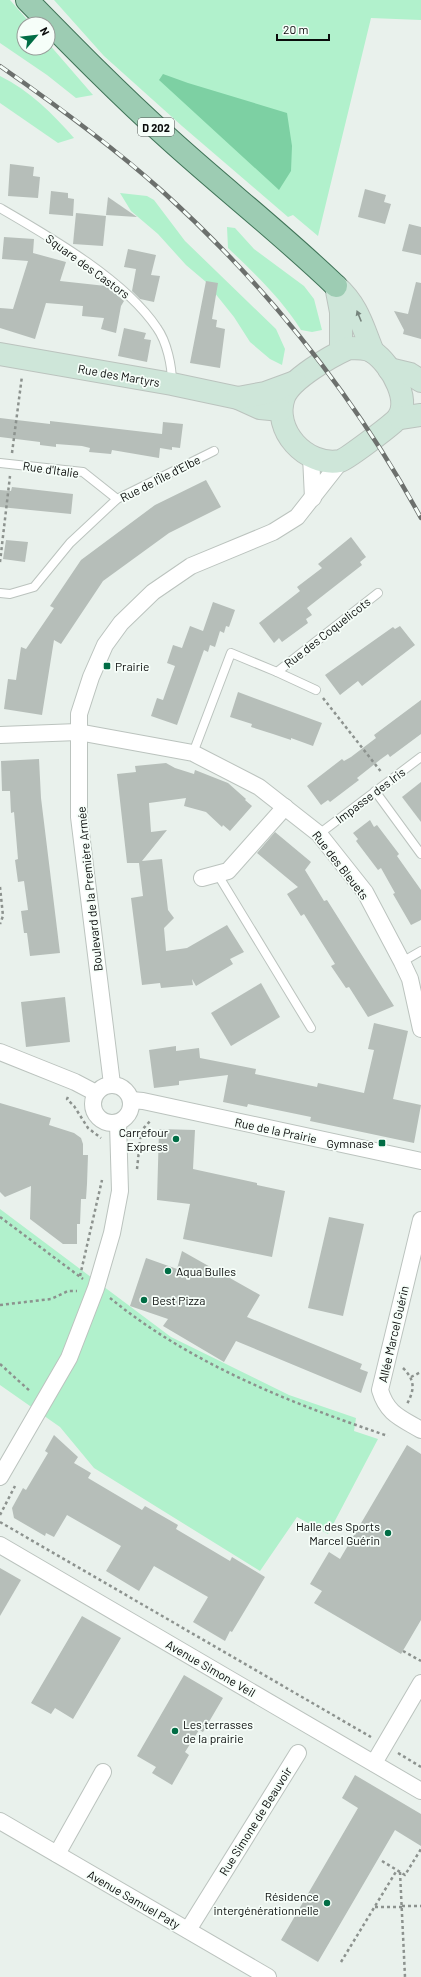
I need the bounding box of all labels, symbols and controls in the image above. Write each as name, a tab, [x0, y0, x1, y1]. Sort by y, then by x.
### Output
north arrow	[16, 16, 56, 56]
scale bar	[277, 16, 329, 42]
text: 20 m	[283, 22, 309, 36]
text: N	[38, 25, 53, 37]
road number: D 202	[138, 118, 174, 136]
street label: Square des Castors	[43, 231, 133, 301]
one-way arrow	[355, 309, 361, 321]
street label: Rue des Martyrs	[77, 361, 161, 389]
street label: Rue de l'Île d'Elbe	[118, 452, 202, 504]
street label: Rue d'Italie	[22, 458, 80, 480]
street label: Rue des Coquelicots	[281, 594, 373, 670]
place label: Prairie	[115, 659, 149, 673]
marker: Prairie	[102, 661, 112, 671]
street label: Impasse des Iris	[333, 764, 408, 826]
street label: Boulevard de la Première Armée	[73, 806, 105, 972]
street label: Rue des Bleuets	[310, 828, 372, 902]
street label: Rue de la Prairie	[234, 1114, 318, 1146]
place label: Carrefour Express	[119, 1125, 169, 1153]
marker: Carrefour Express	[171, 1134, 181, 1144]
place label: Gymnase	[326, 1136, 374, 1150]
marker: Gymnase	[377, 1138, 387, 1148]
place label: Aqua Bulles	[176, 1264, 236, 1278]
marker: Aqua Bulles	[163, 1266, 173, 1276]
street label: Allée Marcel Guérin	[375, 1284, 411, 1384]
place label: Best Pizza	[152, 1293, 205, 1307]
marker: Best Pizza	[139, 1295, 149, 1305]
place label: Halle des Sports Marcel Guérin	[296, 1519, 380, 1547]
marker: Halle des Sports Marcel Guérin	[383, 1528, 393, 1538]
street label: Avenue Simone Veil	[164, 1637, 258, 1699]
place label: Les terrasses de la prairie	[183, 1717, 253, 1745]
marker: Les terrasses de la prairie	[170, 1726, 180, 1736]
street label: Rue Simone de Beauvoir	[216, 1764, 295, 1878]
street label: Avenue Samuel Paty	[85, 1867, 183, 1931]
place label: Résidence intergénérationnelle	[214, 1889, 319, 1917]
marker: Résidence intergénérationnelle	[322, 1898, 332, 1908]

